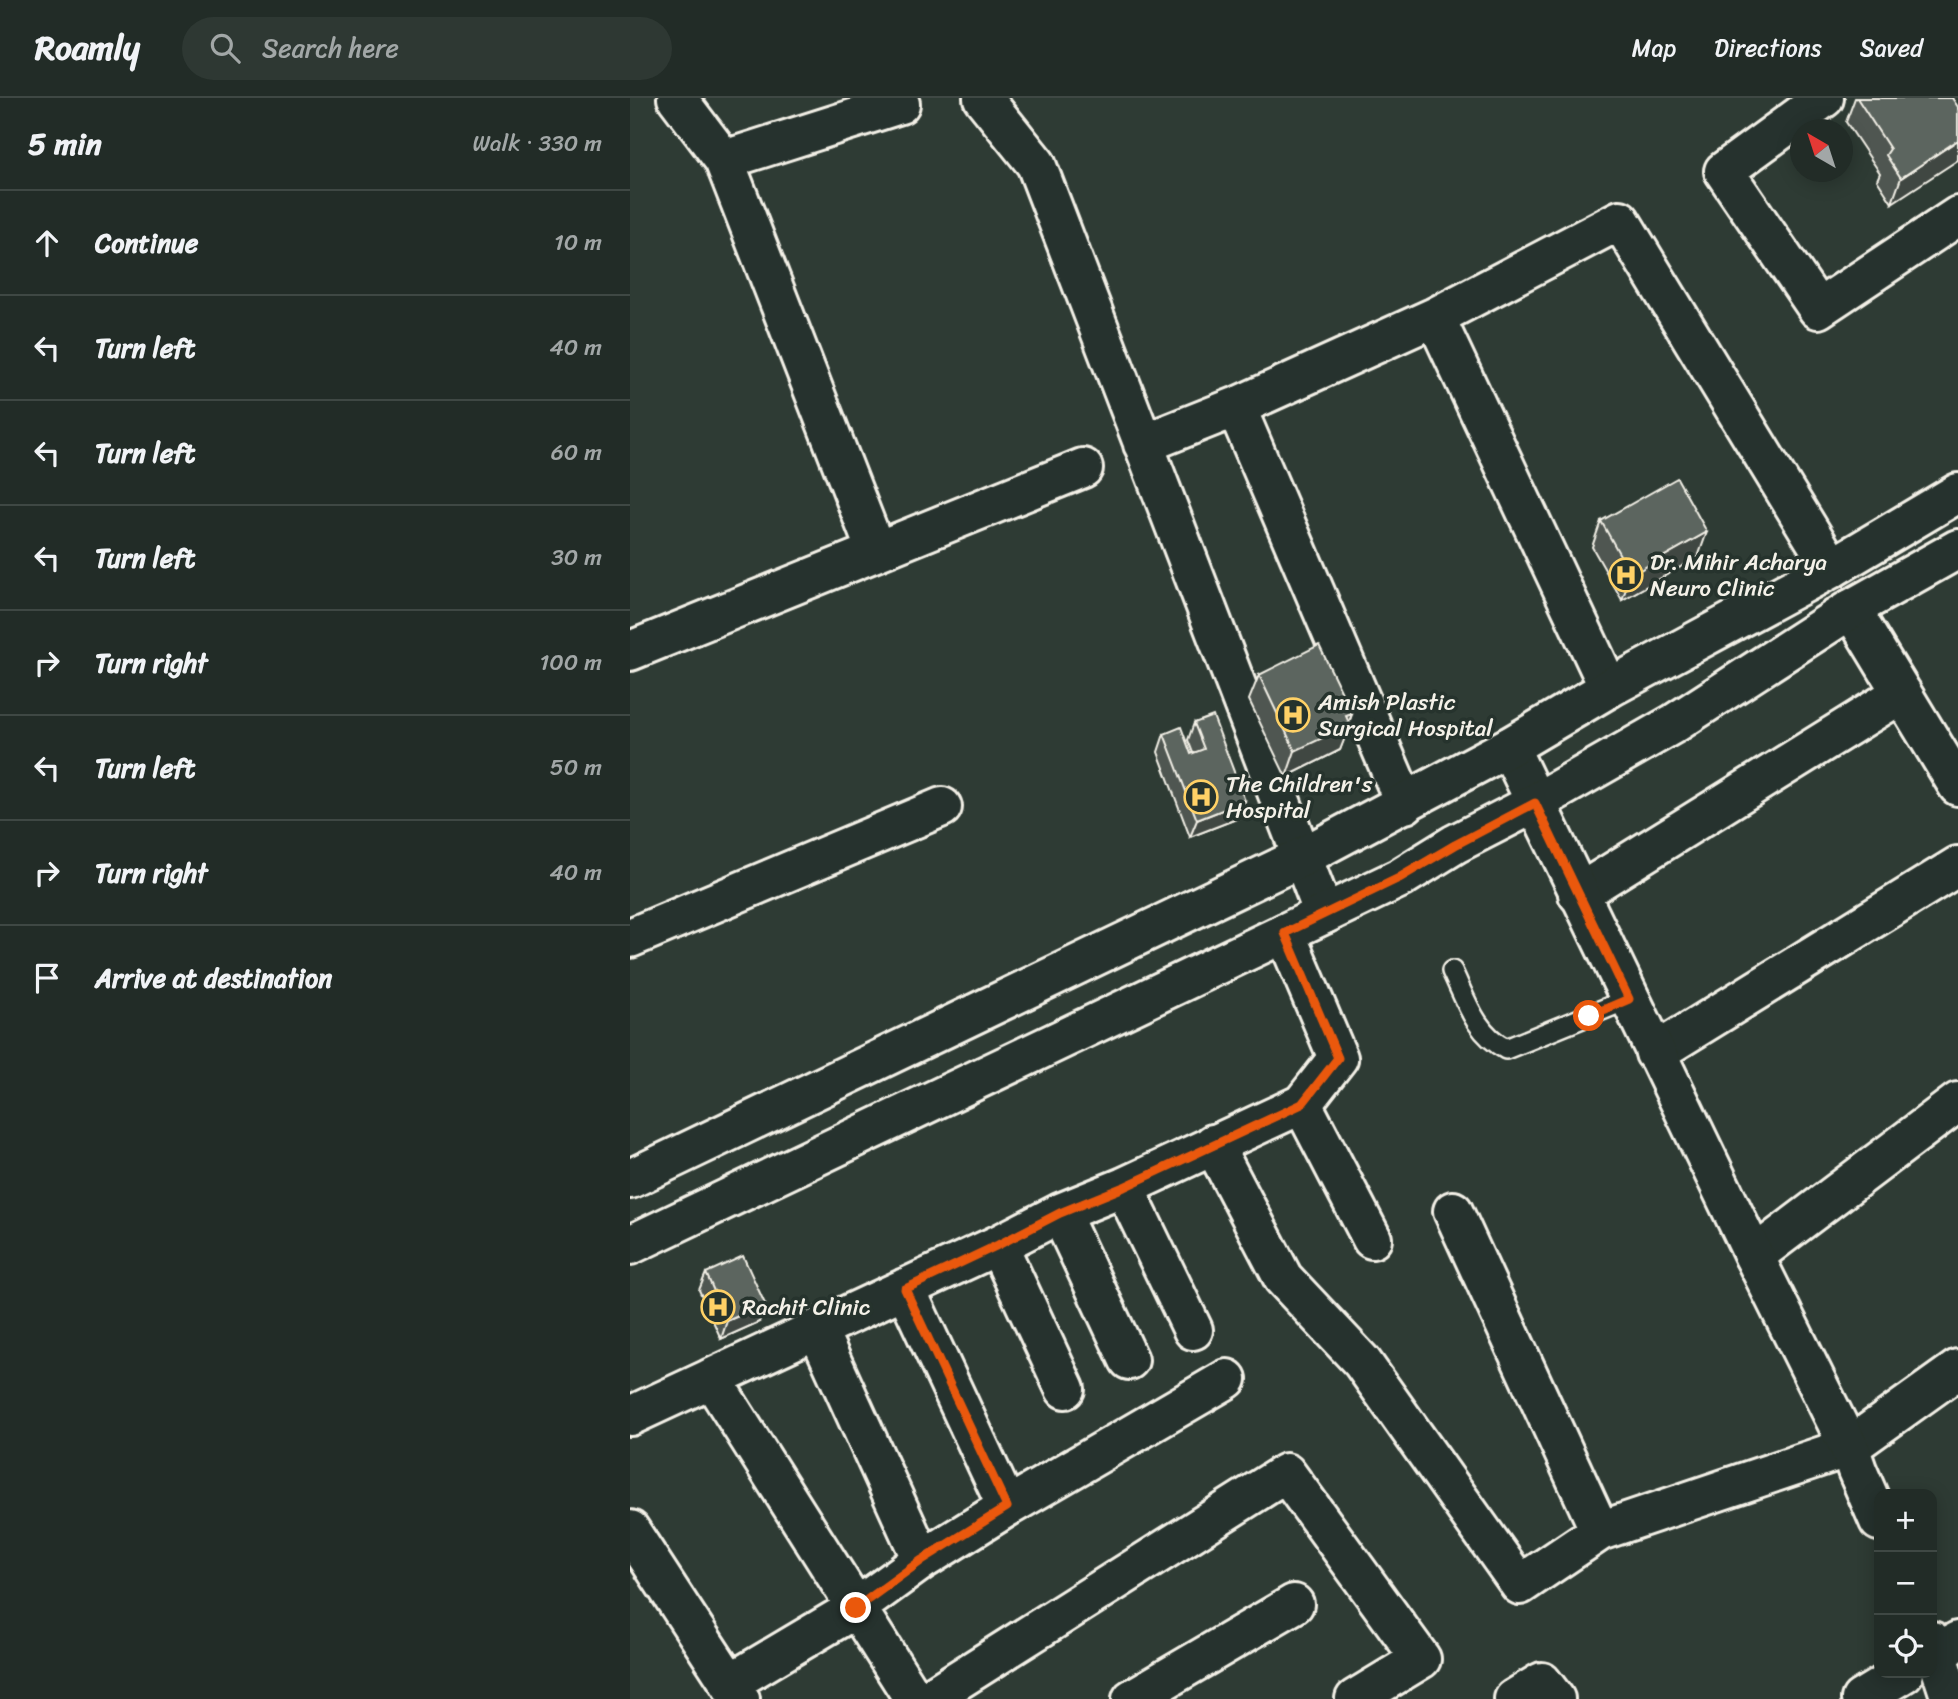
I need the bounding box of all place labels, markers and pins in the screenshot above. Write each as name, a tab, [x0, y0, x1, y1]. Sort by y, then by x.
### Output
place label: Dr. Mihir Acharya Neuro Clinic	[1650, 542, 1827, 609]
hospital icon: Dr. Mihir Acharya Neuro Clinic	[1607, 556, 1645, 594]
place label: Amish Plastic Surgical Hospital	[1317, 682, 1493, 749]
hospital icon: Amish Plastic Surgical Hospital	[1274, 696, 1312, 734]
place label: The Children's Hospital	[1226, 764, 1373, 831]
hospital icon: The Children's Hospital	[1182, 778, 1220, 816]
place label: Rachit Clinic	[742, 1287, 871, 1328]
hospital icon: Rachit Clinic	[699, 1288, 737, 1326]

